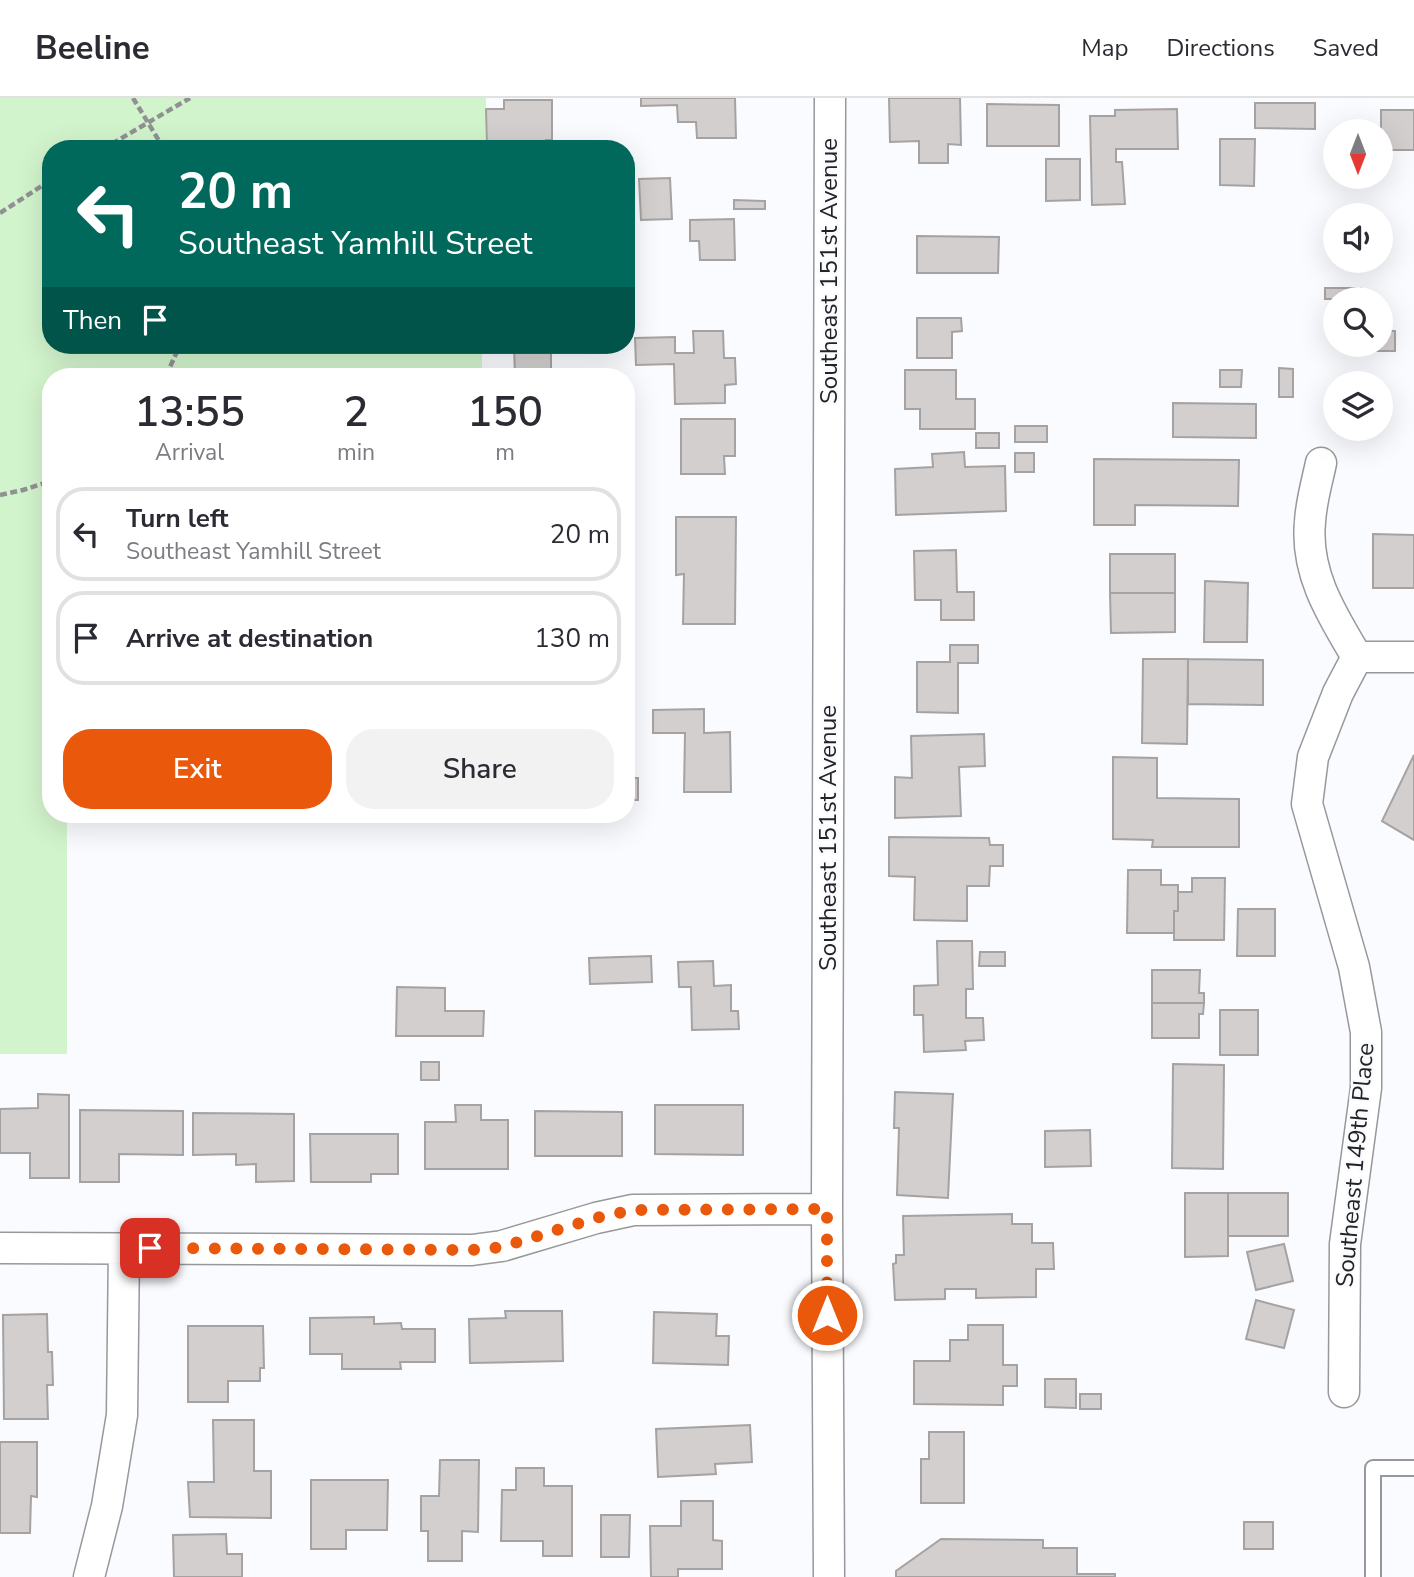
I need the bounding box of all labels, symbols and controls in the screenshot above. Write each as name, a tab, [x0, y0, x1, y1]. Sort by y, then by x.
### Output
text: Beeline	[35, 26, 150, 71]
text: Map	[1081, 32, 1128, 64]
text: Directions	[1166, 32, 1275, 64]
text: Saved	[1313, 32, 1379, 64]
north arrow	[1323, 119, 1393, 189]
map controls	[1323, 119, 1393, 441]
street label: Southeast 151st Avenue	[813, 138, 845, 404]
text: 20 m	[178, 158, 293, 225]
icon: left	[63, 168, 154, 259]
button: sound	[1323, 203, 1393, 273]
text: Southeast Yamhill Street	[178, 222, 533, 265]
button: search	[1323, 287, 1393, 357]
icon: arrive	[136, 301, 174, 339]
text: Then	[63, 303, 122, 338]
button: layers	[1323, 371, 1393, 441]
text: 13:55	[134, 384, 245, 441]
text: 2	[343, 384, 369, 441]
text: 150	[467, 384, 543, 441]
text: Arrival	[155, 437, 224, 468]
text: min	[337, 437, 375, 468]
text: m	[495, 437, 515, 468]
text: Turn left	[126, 501, 229, 536]
icon: left	[67, 515, 105, 553]
text: 20 m	[550, 517, 610, 552]
text: Southeast Yamhill Street	[126, 536, 381, 567]
icon: arrive	[67, 619, 105, 657]
text: Arrive at destination	[126, 621, 373, 656]
text: 130 m	[534, 621, 610, 656]
street label: Southeast 151st Avenue	[812, 705, 844, 971]
button: Exit	[63, 729, 332, 809]
button: Share	[346, 729, 614, 809]
street label: Southeast 149th Place	[1328, 1042, 1382, 1288]
pin	[120, 1218, 180, 1278]
icon: arrive	[131, 1229, 169, 1267]
position arrow	[790, 1278, 864, 1352]

